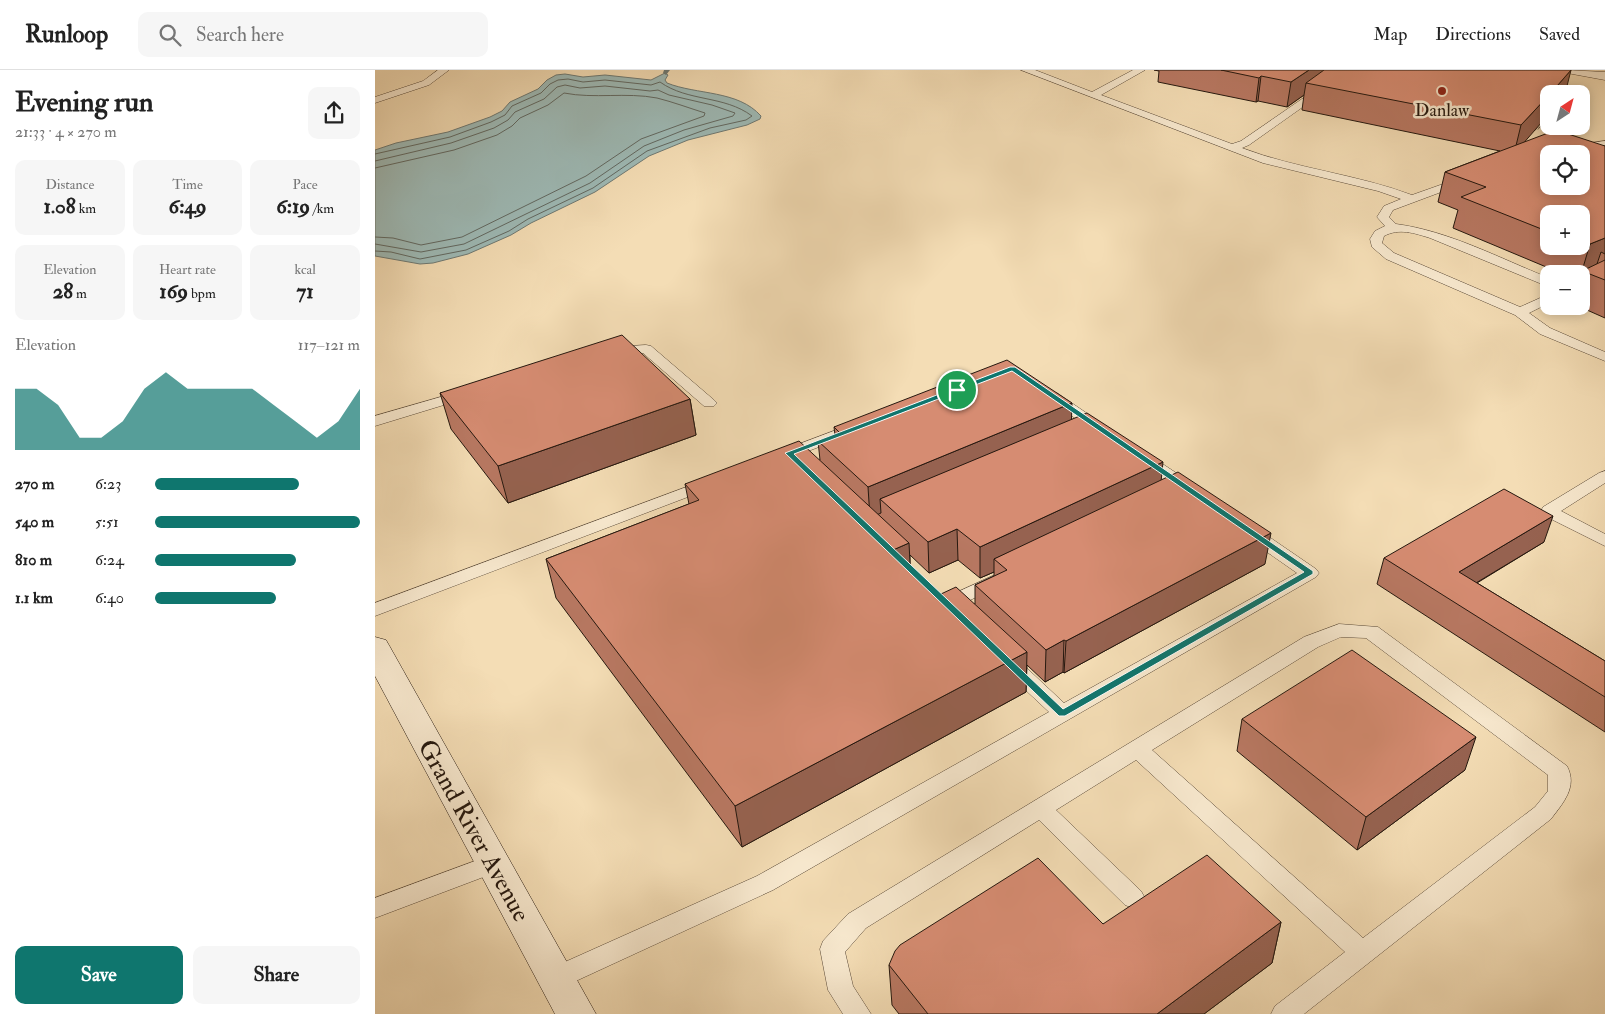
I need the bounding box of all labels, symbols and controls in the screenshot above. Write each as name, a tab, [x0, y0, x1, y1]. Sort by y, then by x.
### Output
search box	[138, 12, 488, 57]
text: Runloop	[25, 19, 108, 50]
icon: search	[156, 21, 184, 49]
text: Search here	[196, 23, 284, 47]
text: Map	[1374, 23, 1407, 46]
text: Directions	[1435, 23, 1511, 46]
text: Saved	[1539, 23, 1580, 46]
text: Evening run	[15, 85, 153, 120]
marker: Danlaw	[1436, 85, 1448, 97]
north arrow	[1540, 85, 1590, 135]
map controls	[1540, 85, 1590, 315]
button: share	[308, 87, 360, 139]
place label: Danlaw	[1415, 99, 1470, 122]
text: 21:33 · 4 × 270 m	[15, 122, 117, 142]
button: locate	[1540, 145, 1590, 195]
text: Distance	[45, 176, 94, 193]
text: Time	[172, 176, 203, 193]
text: Pace	[293, 176, 318, 193]
text: 1.08	[43, 193, 76, 220]
text: 6:49	[169, 193, 206, 220]
text: 6:19	[276, 193, 310, 220]
text: km	[76, 200, 96, 217]
text: /km	[310, 200, 334, 217]
button: +	[1540, 205, 1590, 255]
text: Elevation	[43, 261, 97, 278]
text: Heart rate	[159, 261, 216, 278]
text: kcal	[294, 261, 316, 278]
button: −	[1540, 265, 1590, 315]
text: 28	[53, 278, 73, 305]
text: 169	[159, 278, 188, 305]
text: 71	[297, 278, 314, 305]
text: m	[73, 285, 87, 302]
text: bpm	[188, 285, 216, 302]
text: Elevation	[15, 335, 76, 355]
text: 117–121 m	[298, 335, 360, 355]
pin	[936, 369, 978, 411]
icon: arrive	[943, 376, 971, 404]
text: 270 m	[15, 474, 54, 494]
text: 6:23	[95, 474, 121, 494]
text: 540 m	[15, 512, 54, 532]
text: 5:51	[95, 512, 119, 532]
text: 810 m	[15, 550, 52, 570]
text: 6:24	[95, 550, 124, 570]
text: 1.1 km	[15, 588, 53, 608]
text: 6:40	[95, 588, 124, 608]
street label: Grand River Avenue	[411, 734, 537, 927]
button: Save	[15, 946, 183, 1004]
button: Share	[193, 946, 360, 1004]

